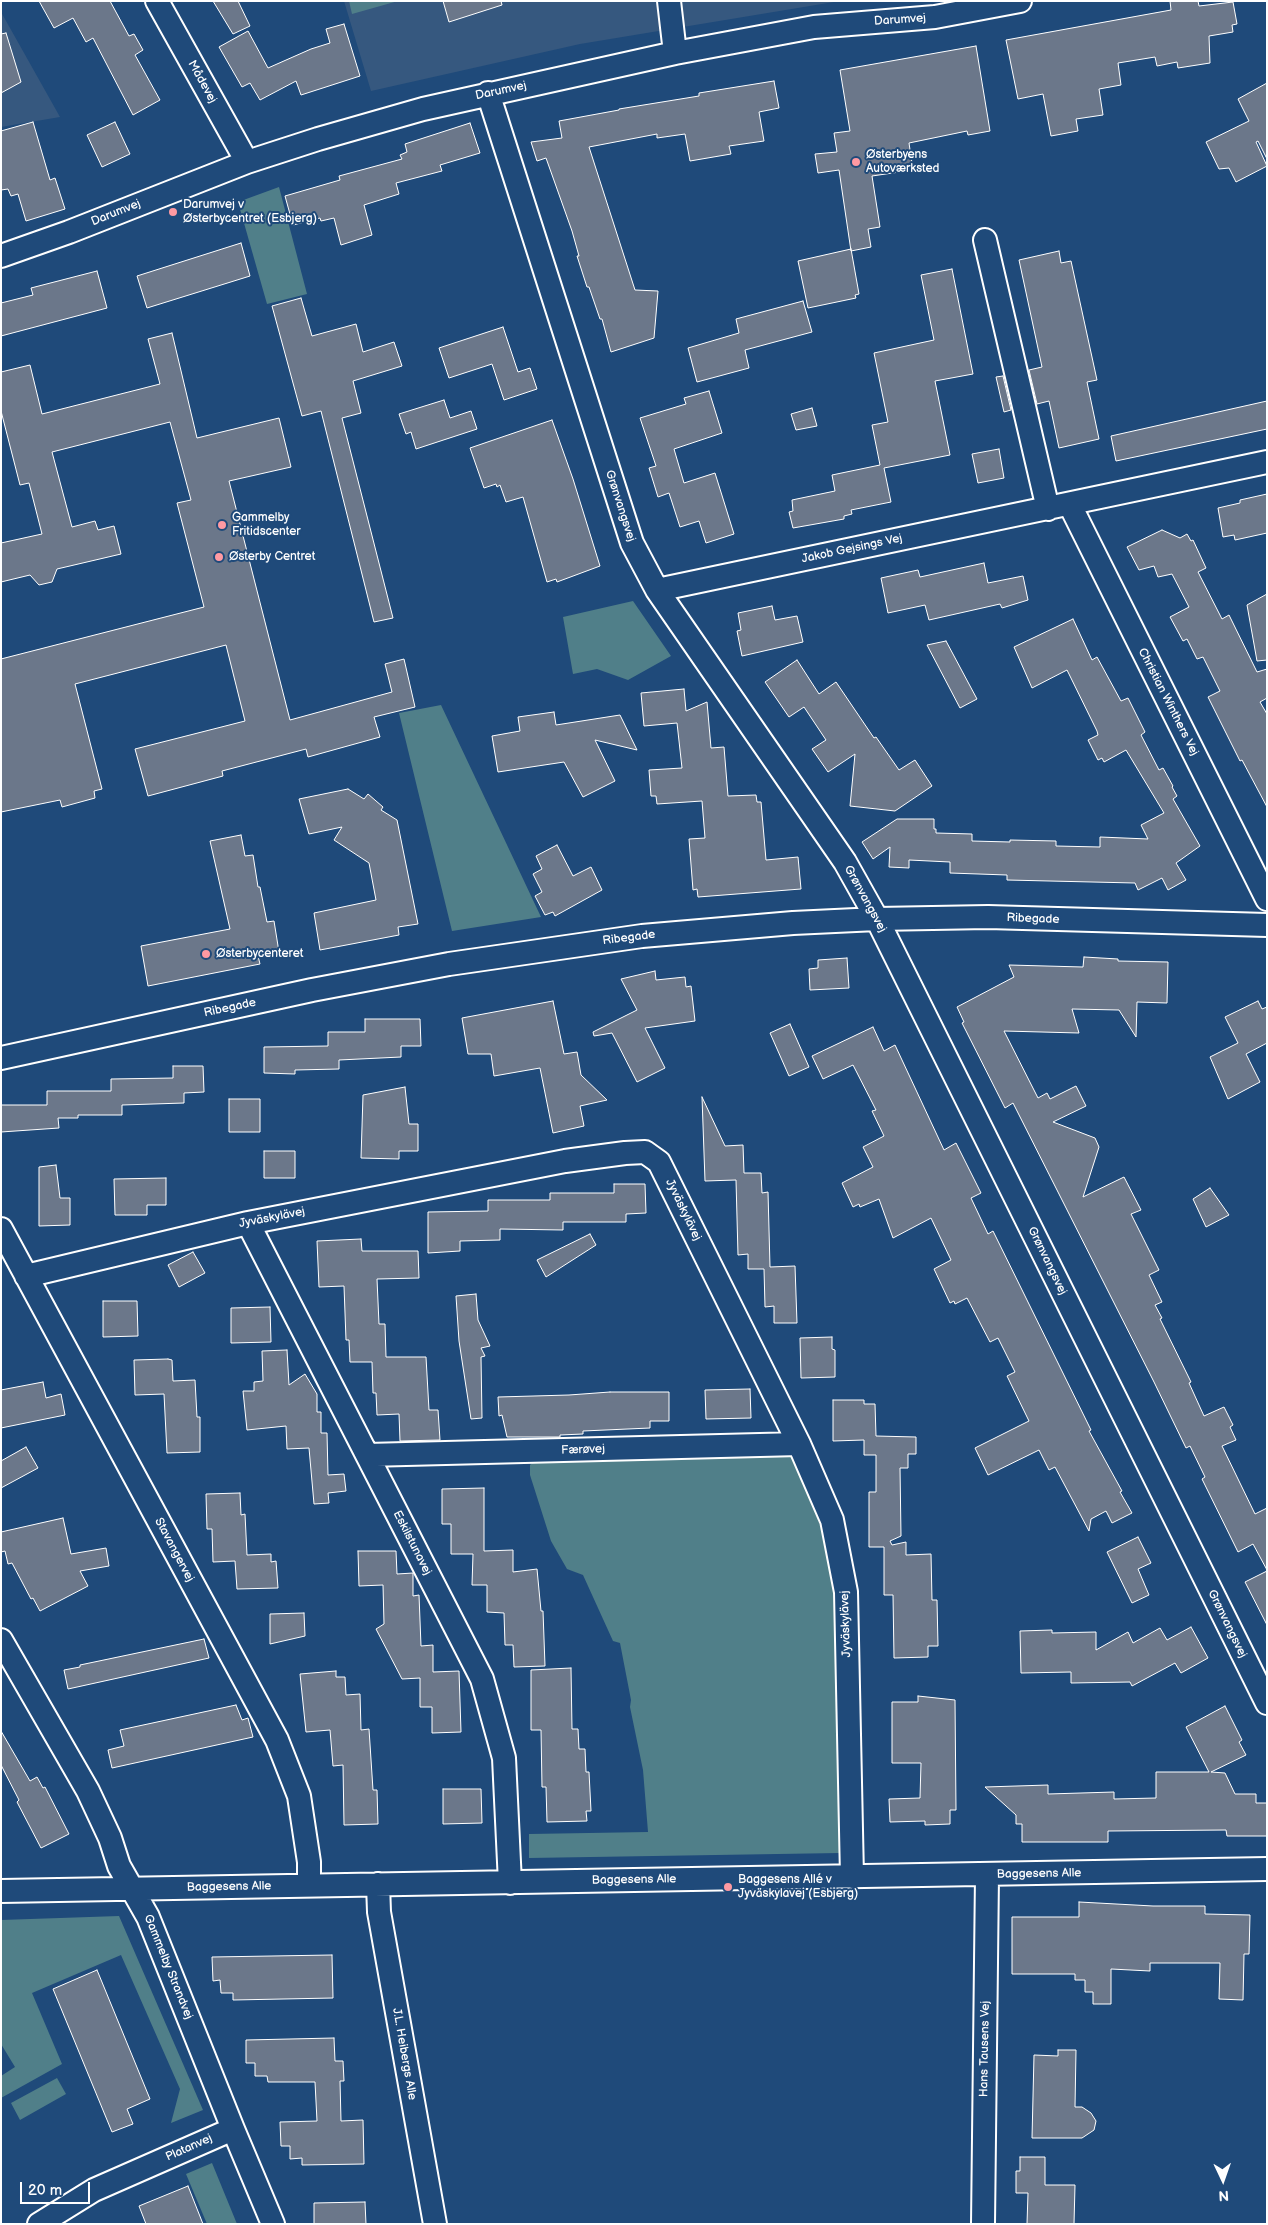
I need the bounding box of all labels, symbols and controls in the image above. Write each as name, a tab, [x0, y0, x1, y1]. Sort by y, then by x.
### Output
street label: Darumvej	[874, 11, 926, 29]
street label: Mådevej	[184, 58, 220, 106]
street label: Darumvej	[474, 79, 528, 103]
place label: Østerbyens Autoværksted	[866, 148, 939, 176]
marker: Østerbyens Autoværksted	[850, 156, 862, 168]
street label: Darumvej	[89, 197, 143, 229]
place label: Darumvej v Østerbycentret (Esbjerg)	[183, 198, 317, 226]
marker: Darumvej v Østerbycentret (Esbjerg)	[167, 206, 179, 218]
street label: Grønvangsvej	[602, 468, 638, 544]
place label: Gammelby Fritidscenter	[232, 511, 301, 539]
marker: Gammelby Fritidscenter	[216, 519, 228, 531]
street label: Jakob Gejsings Vej	[800, 531, 904, 567]
place label: Østerby Centret	[229, 550, 315, 564]
marker: Østerby Centret	[213, 551, 225, 563]
street label: Christian Winthers Vej	[1135, 646, 1201, 758]
street label: Grønvangsvej	[841, 863, 889, 935]
street label: Ribegade	[1006, 911, 1060, 927]
street label: Ribegade	[602, 928, 656, 948]
place label: Østerbycenteret	[216, 947, 303, 961]
marker: Østerbycenteret	[200, 948, 212, 960]
street label: Ribegade	[203, 995, 257, 1021]
street label: Jyväskylävej	[662, 1177, 704, 1243]
street label: Jyväskylävej	[238, 1205, 306, 1231]
street label: Grønvangsvej	[1024, 1224, 1070, 1298]
street label: Færøvej	[561, 1442, 605, 1458]
street label: Eskilstunavej	[390, 1508, 434, 1578]
street label: Stavangervej	[151, 1515, 197, 1585]
street label: Grønvangsvej	[1204, 1587, 1250, 1661]
street label: Jyväskylävej	[838, 1590, 854, 1658]
street label: Baggesens Alle	[997, 1866, 1081, 1882]
street label: Baggesens Alle	[592, 1872, 676, 1888]
place label: Baggesens Allé v Jyväskylavej (Esbjerg)	[738, 1873, 858, 1901]
street label: Baggesens Alle	[187, 1879, 271, 1895]
marker: Baggesens Allé v Jyväskylavej (Esbjerg)	[722, 1881, 734, 1893]
street label: Gammelby Strandvej	[140, 1912, 196, 2022]
street label: Hans Tausens Vej	[977, 2001, 993, 2097]
street label: J.L. Heibergs Alle	[389, 2007, 419, 2101]
street label: Platanvej	[163, 2131, 215, 2165]
north arrow	[1198, 2155, 1248, 2205]
scale bar	[22, 2172, 92, 2204]
text: 20 m	[28, 2181, 62, 2200]
text: N	[1218, 2187, 1230, 2204]

